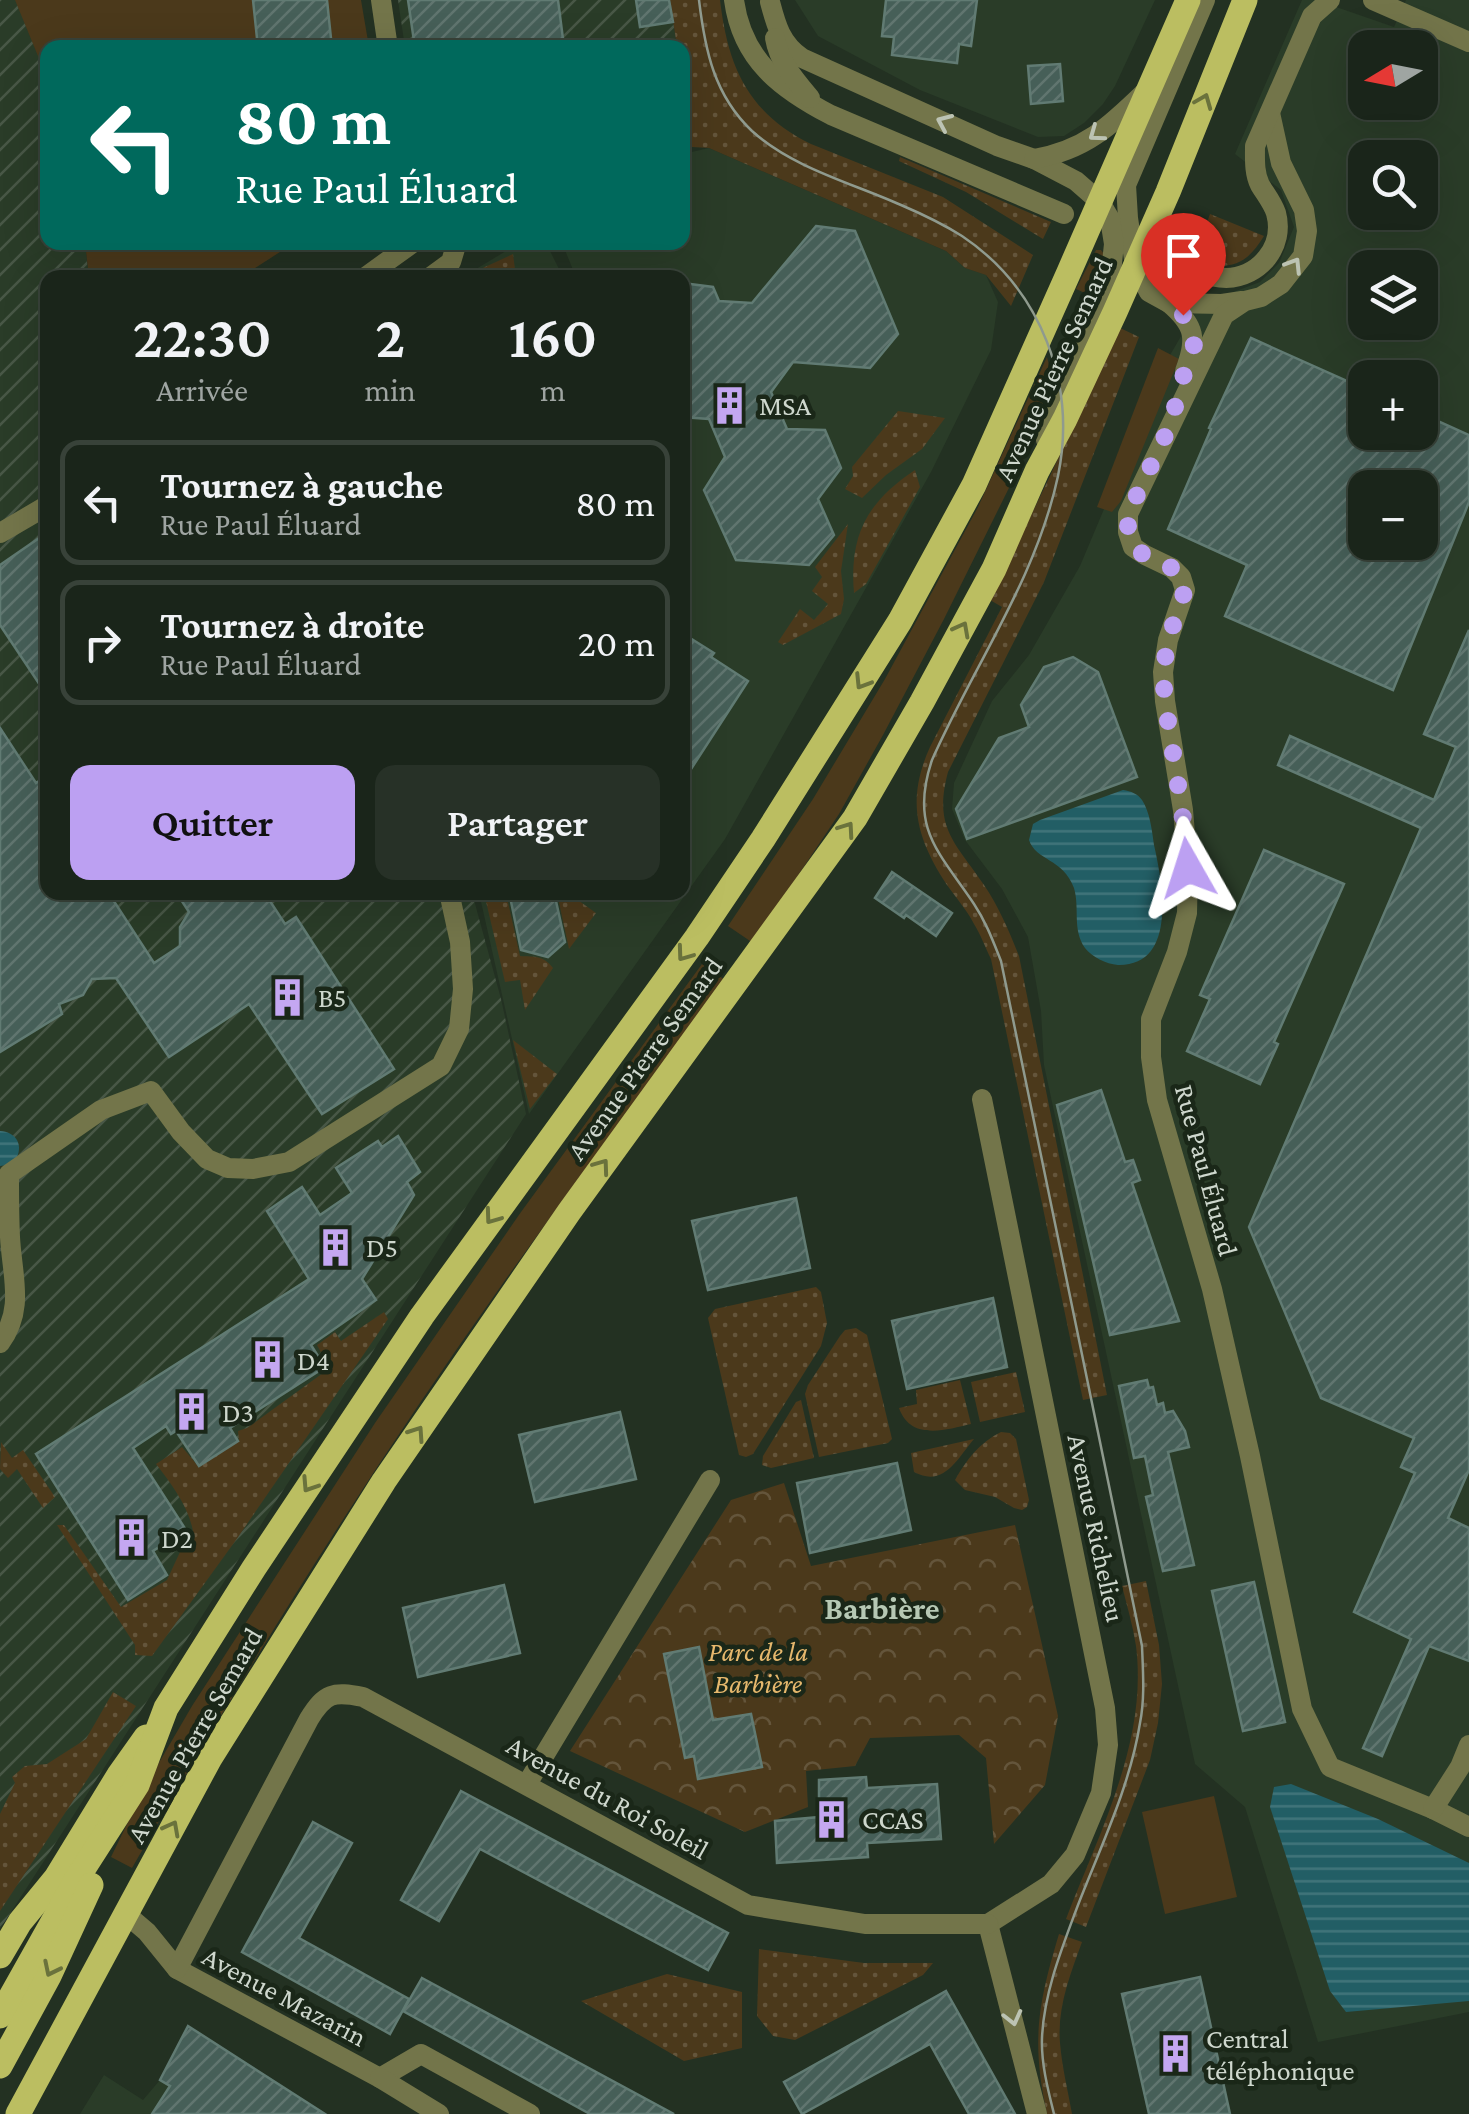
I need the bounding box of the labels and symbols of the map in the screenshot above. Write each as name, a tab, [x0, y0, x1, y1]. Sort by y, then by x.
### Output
north arrow	[1348, 30, 1438, 120]
one-way arrow	[1193, 94, 1213, 111]
one-way arrow	[936, 114, 954, 134]
one-way arrow	[1089, 122, 1108, 140]
pin	[1141, 213, 1226, 316]
street label: Avenue Pierre Semard	[988, 252, 1119, 486]
one-way arrow	[1282, 258, 1301, 276]
building icon: MSA	[708, 384, 750, 426]
place label: MSA	[759, 390, 811, 421]
one-way arrow	[950, 621, 969, 639]
one-way arrow	[855, 671, 874, 689]
position arrow	[1136, 816, 1240, 920]
one-way arrow	[835, 821, 853, 840]
one-way arrow	[678, 943, 697, 962]
street label: Avenue Pierre Semard	[560, 951, 729, 1166]
building icon: B5	[267, 976, 309, 1018]
place label: B5	[318, 982, 347, 1013]
street label: Rue Paul Éluard	[1169, 1081, 1244, 1259]
one-way arrow	[591, 1159, 608, 1177]
one-way arrow	[486, 1205, 505, 1224]
building icon: D5	[315, 1226, 357, 1268]
place label: D5	[366, 1232, 398, 1263]
building icon: D4	[246, 1339, 288, 1381]
place label: D4	[297, 1345, 330, 1376]
building icon: D3	[171, 1391, 213, 1433]
place label: D3	[222, 1397, 254, 1428]
one-way arrow	[405, 1425, 423, 1444]
street label: Avenue Richelieu	[1061, 1431, 1132, 1625]
one-way arrow	[302, 1474, 321, 1492]
building icon: D2	[110, 1517, 152, 1559]
place label: D2	[161, 1523, 193, 1554]
district label: Barbière	[824, 1590, 940, 1626]
street label: Avenue Pierre Semard	[120, 1622, 269, 1848]
park label: Parc de la Barbière	[708, 1636, 808, 1699]
street label: Avenue du Roi Soleil	[502, 1729, 714, 1866]
building icon: CCAS	[811, 1798, 853, 1840]
place label: CCAS	[862, 1804, 924, 1835]
one-way arrow	[160, 1821, 180, 1839]
street label: Avenue Mazarin	[198, 1940, 372, 2053]
one-way arrow	[44, 1959, 64, 1977]
one-way arrow	[1001, 2009, 1022, 2026]
place label: Central téléphonique	[1206, 2023, 1355, 2086]
building icon: Central téléphonique	[1155, 2033, 1197, 2075]

